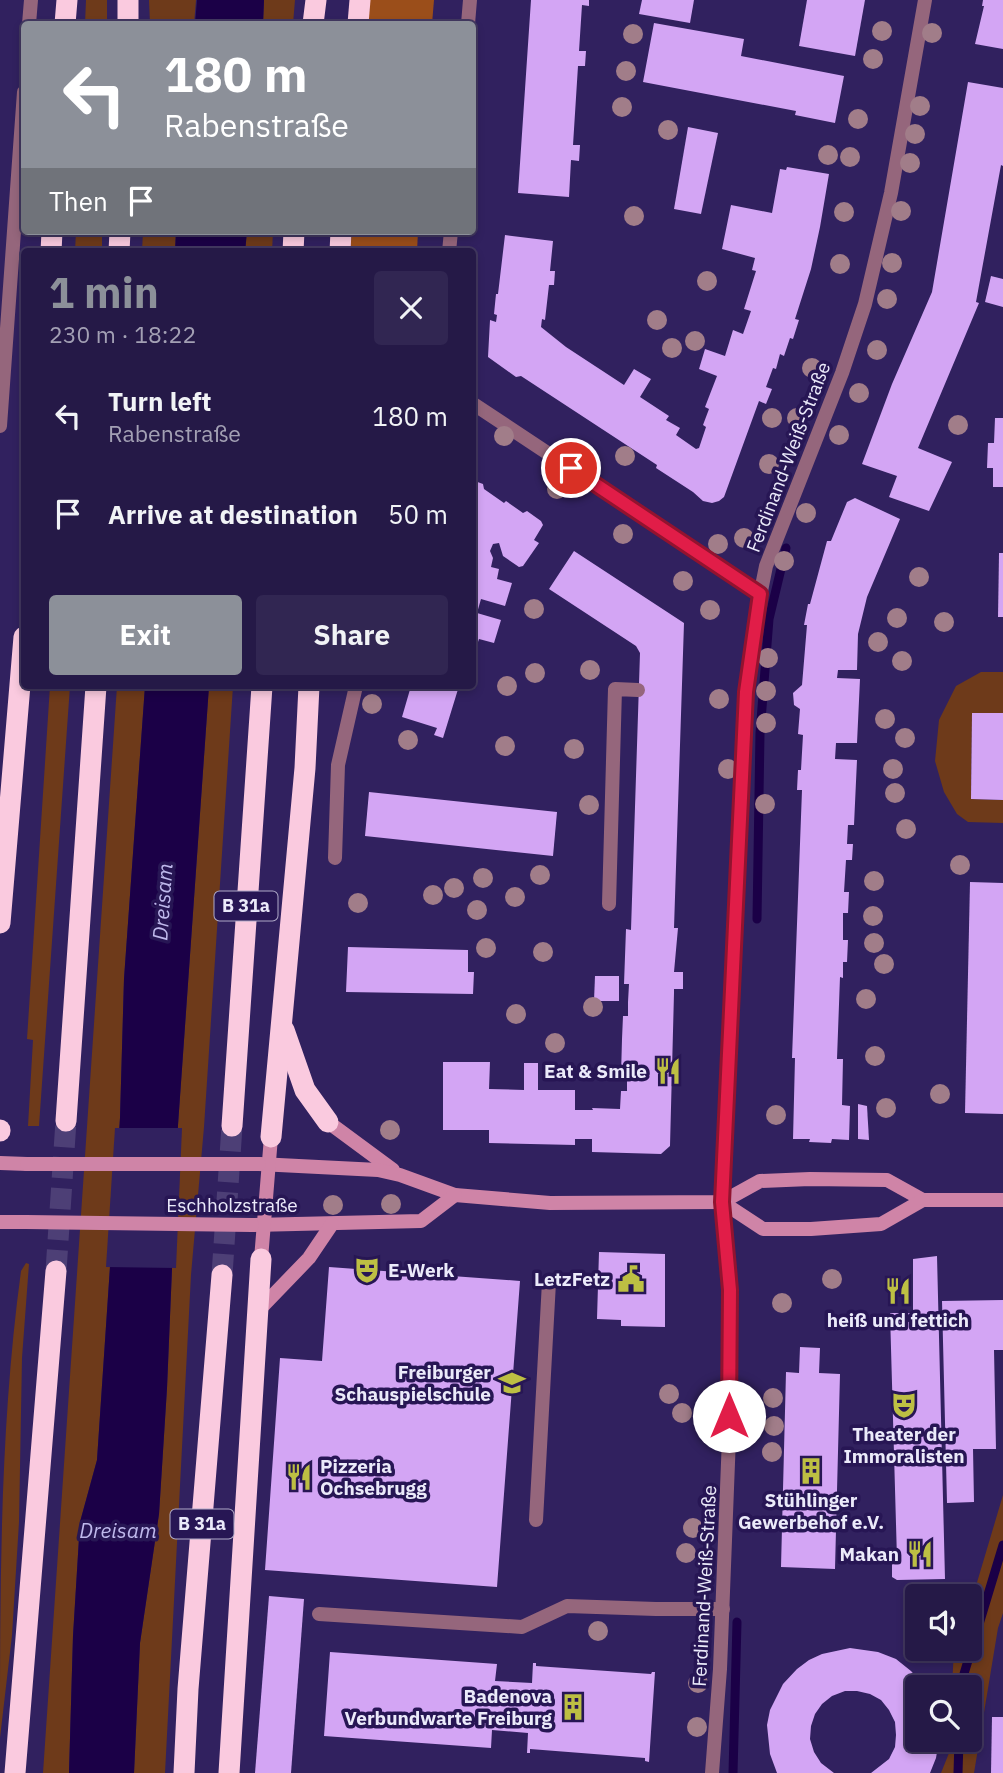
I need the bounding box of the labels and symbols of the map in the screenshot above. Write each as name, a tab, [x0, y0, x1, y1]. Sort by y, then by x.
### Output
street label: Ferdinand-Weiß-Straße	[741, 359, 835, 555]
pin	[541, 438, 601, 498]
water label: Dreisam	[145, 862, 179, 942]
road number: B 31a	[215, 891, 278, 920]
restaurant icon: Eat & Smile	[653, 1056, 683, 1086]
place label: Eat & Smile	[544, 1059, 647, 1083]
street label: Eschholzstraße	[166, 1193, 298, 1217]
theatre icon: E-Werk	[352, 1255, 382, 1285]
place label: E-Werk	[388, 1258, 454, 1282]
public building icon: LetzFetz	[616, 1264, 646, 1294]
place label: LetzFetz	[534, 1267, 610, 1291]
restaurant icon: heiß und fettich	[883, 1276, 913, 1306]
place label: heiß und fettich	[827, 1308, 969, 1332]
place label: Freiburger Schauspielschule	[334, 1360, 491, 1406]
school or university icon: Freiburger Schauspielschule	[497, 1368, 527, 1398]
position arrow	[692, 1379, 766, 1453]
theatre icon: Theater der Immoralisten	[889, 1390, 919, 1420]
place label: Theater der Immoralisten	[844, 1422, 964, 1468]
place label: Pizzeria Ochsebrugg	[320, 1454, 427, 1500]
building icon: Stühlinger Gewerbehof e.V.	[796, 1456, 826, 1486]
restaurant icon: Pizzeria Ochsebrugg	[284, 1462, 314, 1492]
street label: Ferdinand-Weiß-Straße	[687, 1485, 721, 1687]
place label: Stühlinger Gewerbehof e.V.	[738, 1488, 884, 1534]
road number: B 31a	[170, 1510, 234, 1539]
water label: Dreisam	[79, 1516, 157, 1544]
restaurant icon: Makan	[905, 1539, 935, 1569]
place label: Makan	[840, 1542, 899, 1566]
place label: Badenova Verbundwarte Freiburg	[345, 1684, 553, 1730]
building icon: Badenova Verbundwarte Freiburg	[558, 1692, 588, 1722]

